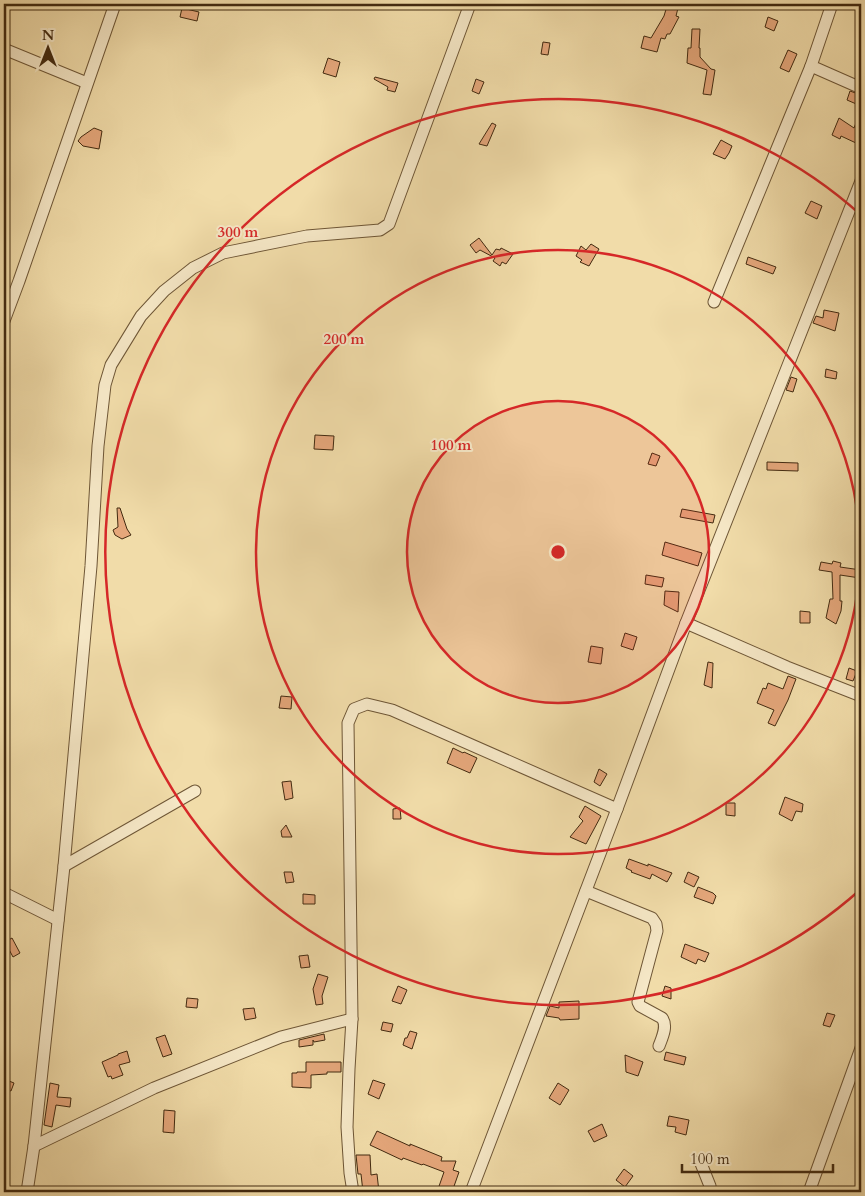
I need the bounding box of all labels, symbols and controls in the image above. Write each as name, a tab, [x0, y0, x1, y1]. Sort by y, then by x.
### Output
north arrow	[22, 22, 72, 72]
text: N	[42, 26, 54, 45]
text: 300 m	[218, 222, 259, 242]
text: 200 m	[324, 329, 365, 349]
text: 100 m	[431, 435, 472, 455]
centre of rings	[549, 543, 567, 561]
scale bar	[682, 1141, 834, 1173]
text: 100 m	[690, 1149, 730, 1169]

